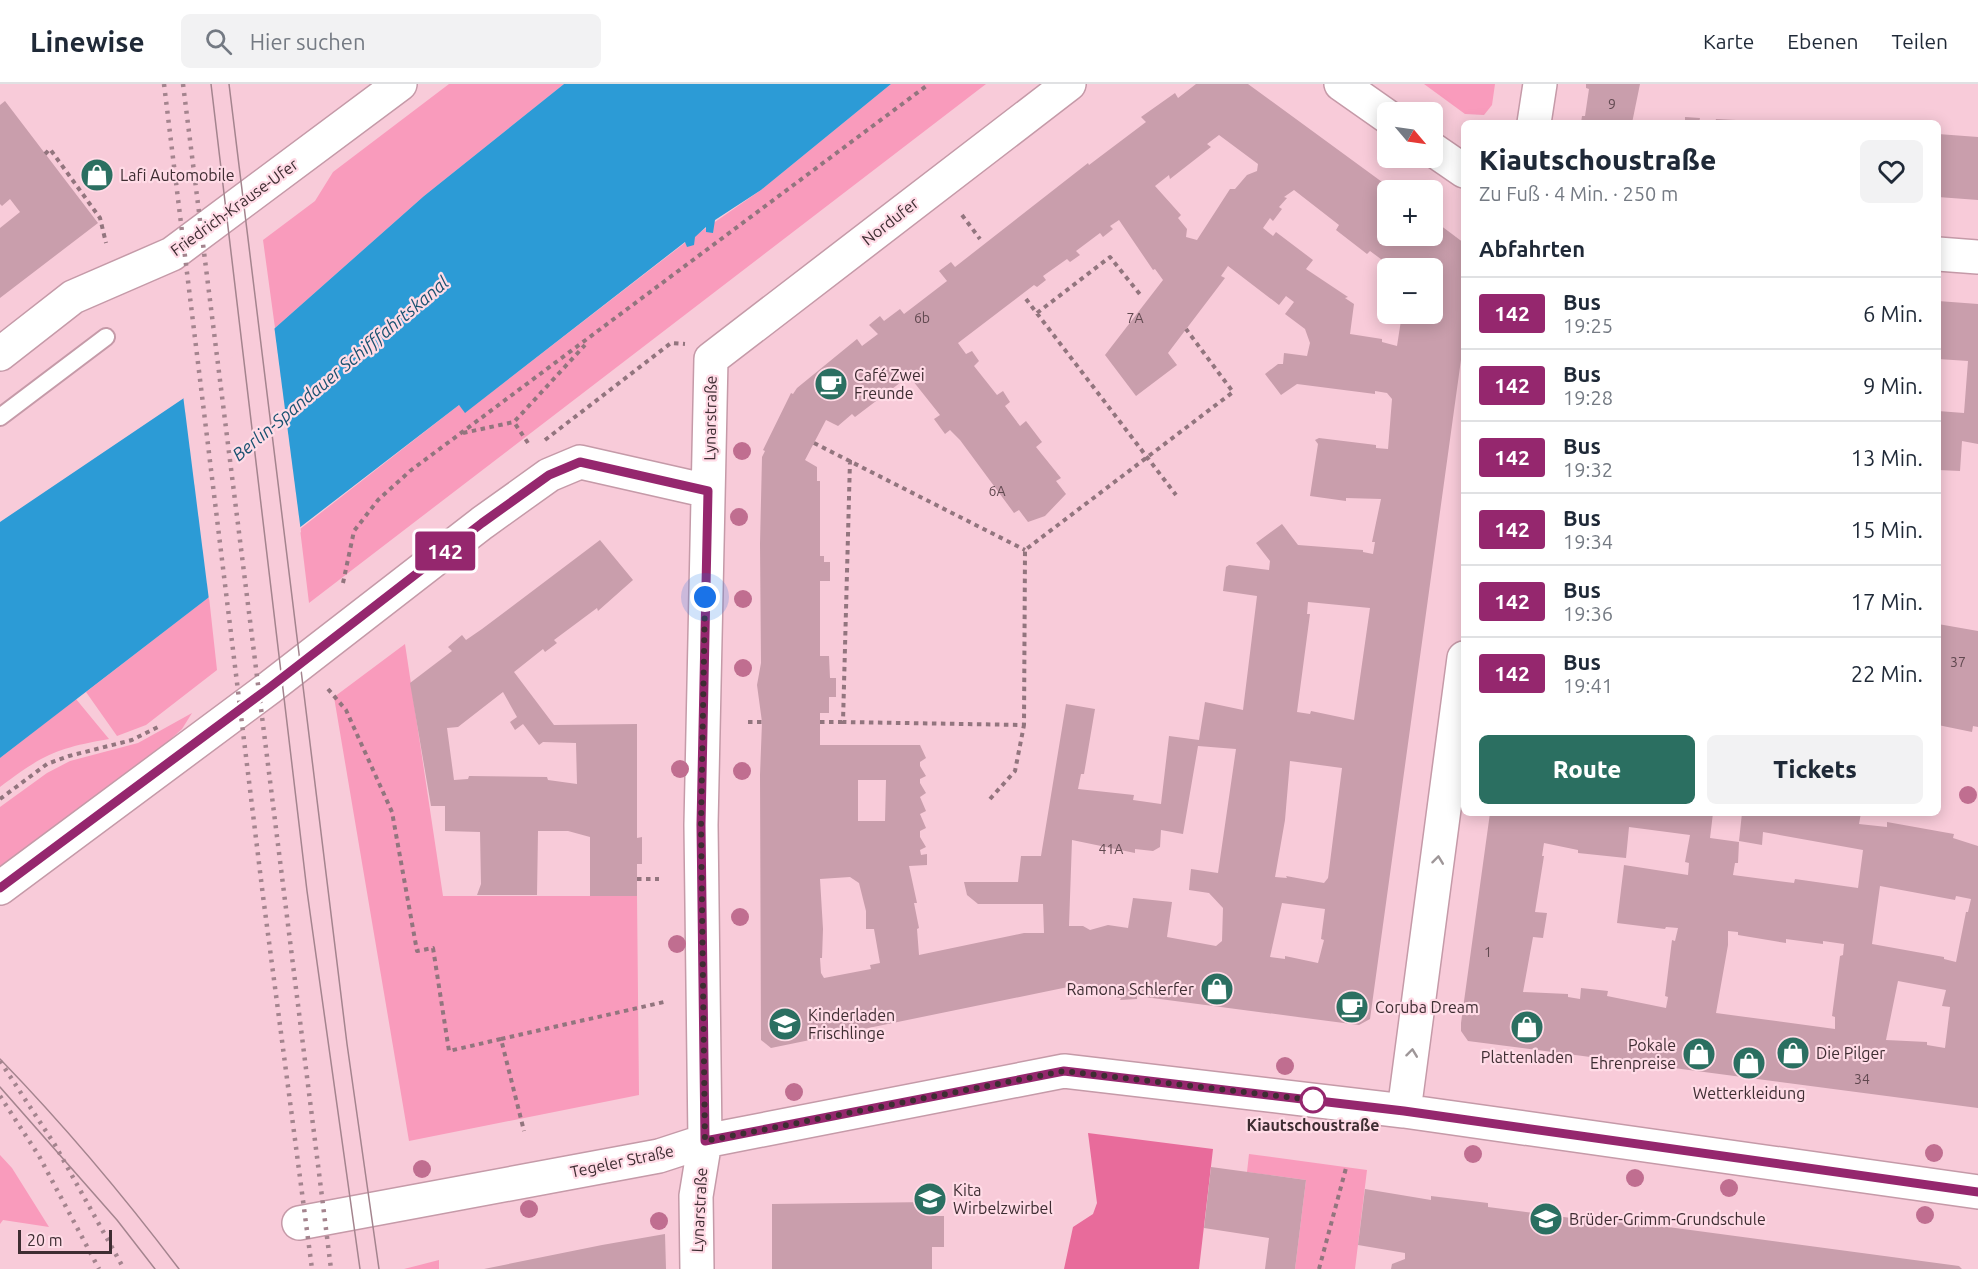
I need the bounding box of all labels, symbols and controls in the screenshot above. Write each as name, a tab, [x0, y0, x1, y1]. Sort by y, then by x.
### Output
search box	[181, 14, 601, 68]
icon: search	[202, 25, 235, 58]
text: Linewise	[30, 26, 145, 57]
text: Hier suchen	[250, 29, 366, 54]
text: Karte	[1703, 29, 1754, 53]
text: Ebenen	[1787, 29, 1859, 53]
text: Teilen	[1892, 29, 1948, 53]
house number: 9	[1608, 96, 1616, 112]
north arrow	[1377, 102, 1443, 168]
map controls	[1377, 102, 1443, 324]
button: heart	[1860, 140, 1923, 203]
text: Kiautschoustraße	[1479, 144, 1716, 175]
street label: Friedrich-Krause-Ufer	[167, 155, 301, 259]
shop icon: Lafi Automobile	[79, 157, 115, 193]
place label: Lafi Automobile	[120, 166, 235, 184]
button: +	[1377, 180, 1443, 246]
text: Zu Fuß · 4 Min. · 250 m	[1479, 182, 1678, 205]
street label: Nordufer	[858, 193, 922, 249]
text: Abfahrten	[1479, 236, 1585, 261]
button: −	[1377, 258, 1443, 324]
water label: Berlin-Spandauer Schifffahrtskanal	[228, 272, 453, 465]
text: Bus	[1563, 289, 1601, 314]
text: 142	[1494, 301, 1530, 325]
text: 6 Min.	[1863, 301, 1923, 326]
house number: 6b	[914, 310, 930, 326]
house number: 7A	[1127, 310, 1144, 326]
text: 19:25	[1563, 314, 1613, 337]
text: Bus	[1563, 361, 1601, 386]
cafe icon: Café Zwei Freunde	[813, 366, 849, 402]
place label: Café Zwei Freunde	[854, 366, 925, 402]
text: 142	[1494, 373, 1530, 397]
text: 9 Min.	[1863, 373, 1923, 398]
street label: Lynarstraße	[700, 375, 720, 461]
text: 19:28	[1563, 386, 1613, 409]
text: Bus	[1563, 433, 1601, 458]
text: 142	[1494, 445, 1530, 469]
text: 13 Min.	[1851, 445, 1923, 470]
text: 19:32	[1563, 458, 1613, 481]
house number: 6A	[989, 483, 1006, 499]
text: Bus	[1563, 505, 1601, 530]
text: 142	[1494, 517, 1530, 541]
text: 15 Min.	[1851, 517, 1923, 542]
text: 19:34	[1563, 530, 1613, 553]
line badge: 142	[410, 532, 480, 570]
text: 142	[427, 539, 463, 563]
text: Bus	[1563, 577, 1601, 602]
your location	[690, 582, 720, 612]
text: 142	[1494, 589, 1530, 613]
text: 17 Min.	[1851, 589, 1923, 614]
text: 19:36	[1563, 602, 1613, 625]
text: Bus	[1563, 649, 1601, 674]
house number: 37	[1950, 654, 1966, 670]
text: 142	[1494, 661, 1530, 685]
text: 22 Min.	[1851, 661, 1923, 686]
text: 19:41	[1563, 674, 1613, 697]
button: Route	[1479, 735, 1695, 804]
button: Tickets	[1707, 735, 1923, 804]
house number: 41A	[1099, 841, 1123, 857]
one-way arrow	[1431, 855, 1443, 864]
house number: 1	[1484, 944, 1492, 960]
shop icon: Ramona Schlerfer	[1199, 971, 1235, 1007]
place label: Ramona Schlerfer	[1067, 980, 1194, 998]
cafe icon: Coruba Dream	[1334, 989, 1370, 1025]
place label: Coruba Dream	[1375, 998, 1479, 1016]
school or university icon: Kinderladen Frischlinge	[767, 1006, 803, 1042]
place label: Kinderladen Frischlinge	[808, 1006, 895, 1042]
shop icon: Plattenladen	[1509, 1009, 1545, 1045]
shop icon: Die Pilger	[1775, 1035, 1811, 1071]
place label: Pokale Ehrenpreise	[1590, 1036, 1676, 1072]
shop icon: Pokale Ehrenpreise	[1681, 1036, 1717, 1072]
place label: Die Pilger	[1816, 1044, 1885, 1062]
shop icon: Wetterkleidung	[1731, 1045, 1767, 1081]
place label: Plattenladen	[1481, 1048, 1573, 1066]
one-way arrow	[1405, 1049, 1418, 1058]
house number: 34	[1854, 1071, 1870, 1087]
place label: Wetterkleidung	[1693, 1084, 1805, 1102]
marker: Kiautschoustraße	[1300, 1087, 1326, 1113]
place label: Kiautschoustraße	[1246, 1116, 1380, 1134]
street label: Tegeler Straße	[569, 1141, 675, 1181]
street label: Lynarstraße	[688, 1167, 710, 1253]
school or university icon: Kita Wirbelzwirbel	[912, 1181, 948, 1217]
place label: Kita Wirbelzwirbel	[953, 1181, 1053, 1217]
school or university icon: Brüder-Grimm-Grundschule	[1528, 1201, 1564, 1237]
place label: Brüder-Grimm-Grundschule	[1569, 1210, 1766, 1228]
scale bar	[18, 1227, 112, 1254]
text: 20 m	[27, 1231, 63, 1249]

